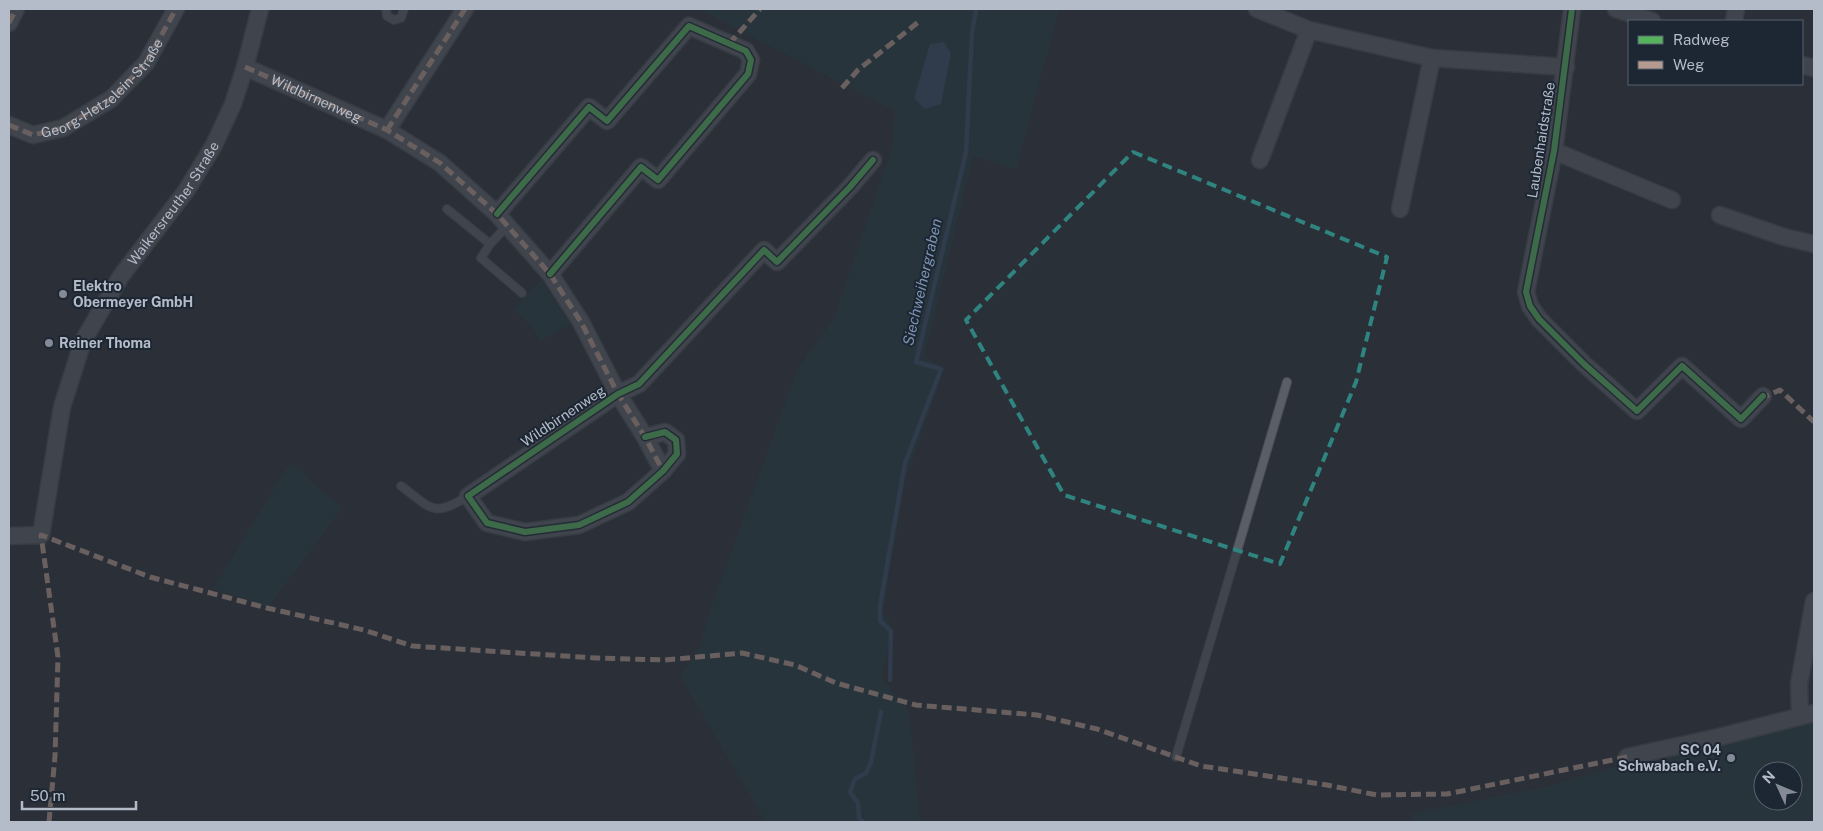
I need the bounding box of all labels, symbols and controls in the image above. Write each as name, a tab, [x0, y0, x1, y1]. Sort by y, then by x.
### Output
legend	[1628, 20, 1803, 85]
text: Radweg	[1673, 31, 1730, 48]
street label: Georg-Hetzelein-Straße	[39, 36, 166, 141]
text: Weg	[1673, 56, 1704, 73]
street label: Wildbirnenweg	[268, 71, 365, 126]
street label: Laubenhaidstraße	[1524, 81, 1558, 199]
street label: Waikersreuther Straße	[124, 139, 222, 268]
water label: Siechweihergraben	[899, 217, 945, 347]
place label: Elektro Obermeyer GmbH	[73, 278, 193, 310]
marker: Elektro Obermeyer GmbH	[57, 288, 69, 300]
place label: Reiner Thoma	[59, 335, 151, 351]
marker: Reiner Thoma	[43, 337, 55, 349]
street label: Wildbirnenweg	[518, 382, 608, 450]
place label: SC 04 Schwabach e.V.	[1618, 742, 1721, 774]
marker: SC 04 Schwabach e.V.	[1725, 752, 1737, 764]
north arrow	[1753, 761, 1803, 811]
text: N	[1759, 767, 1778, 786]
scale bar	[22, 778, 136, 810]
text: 50 m	[30, 787, 65, 804]

